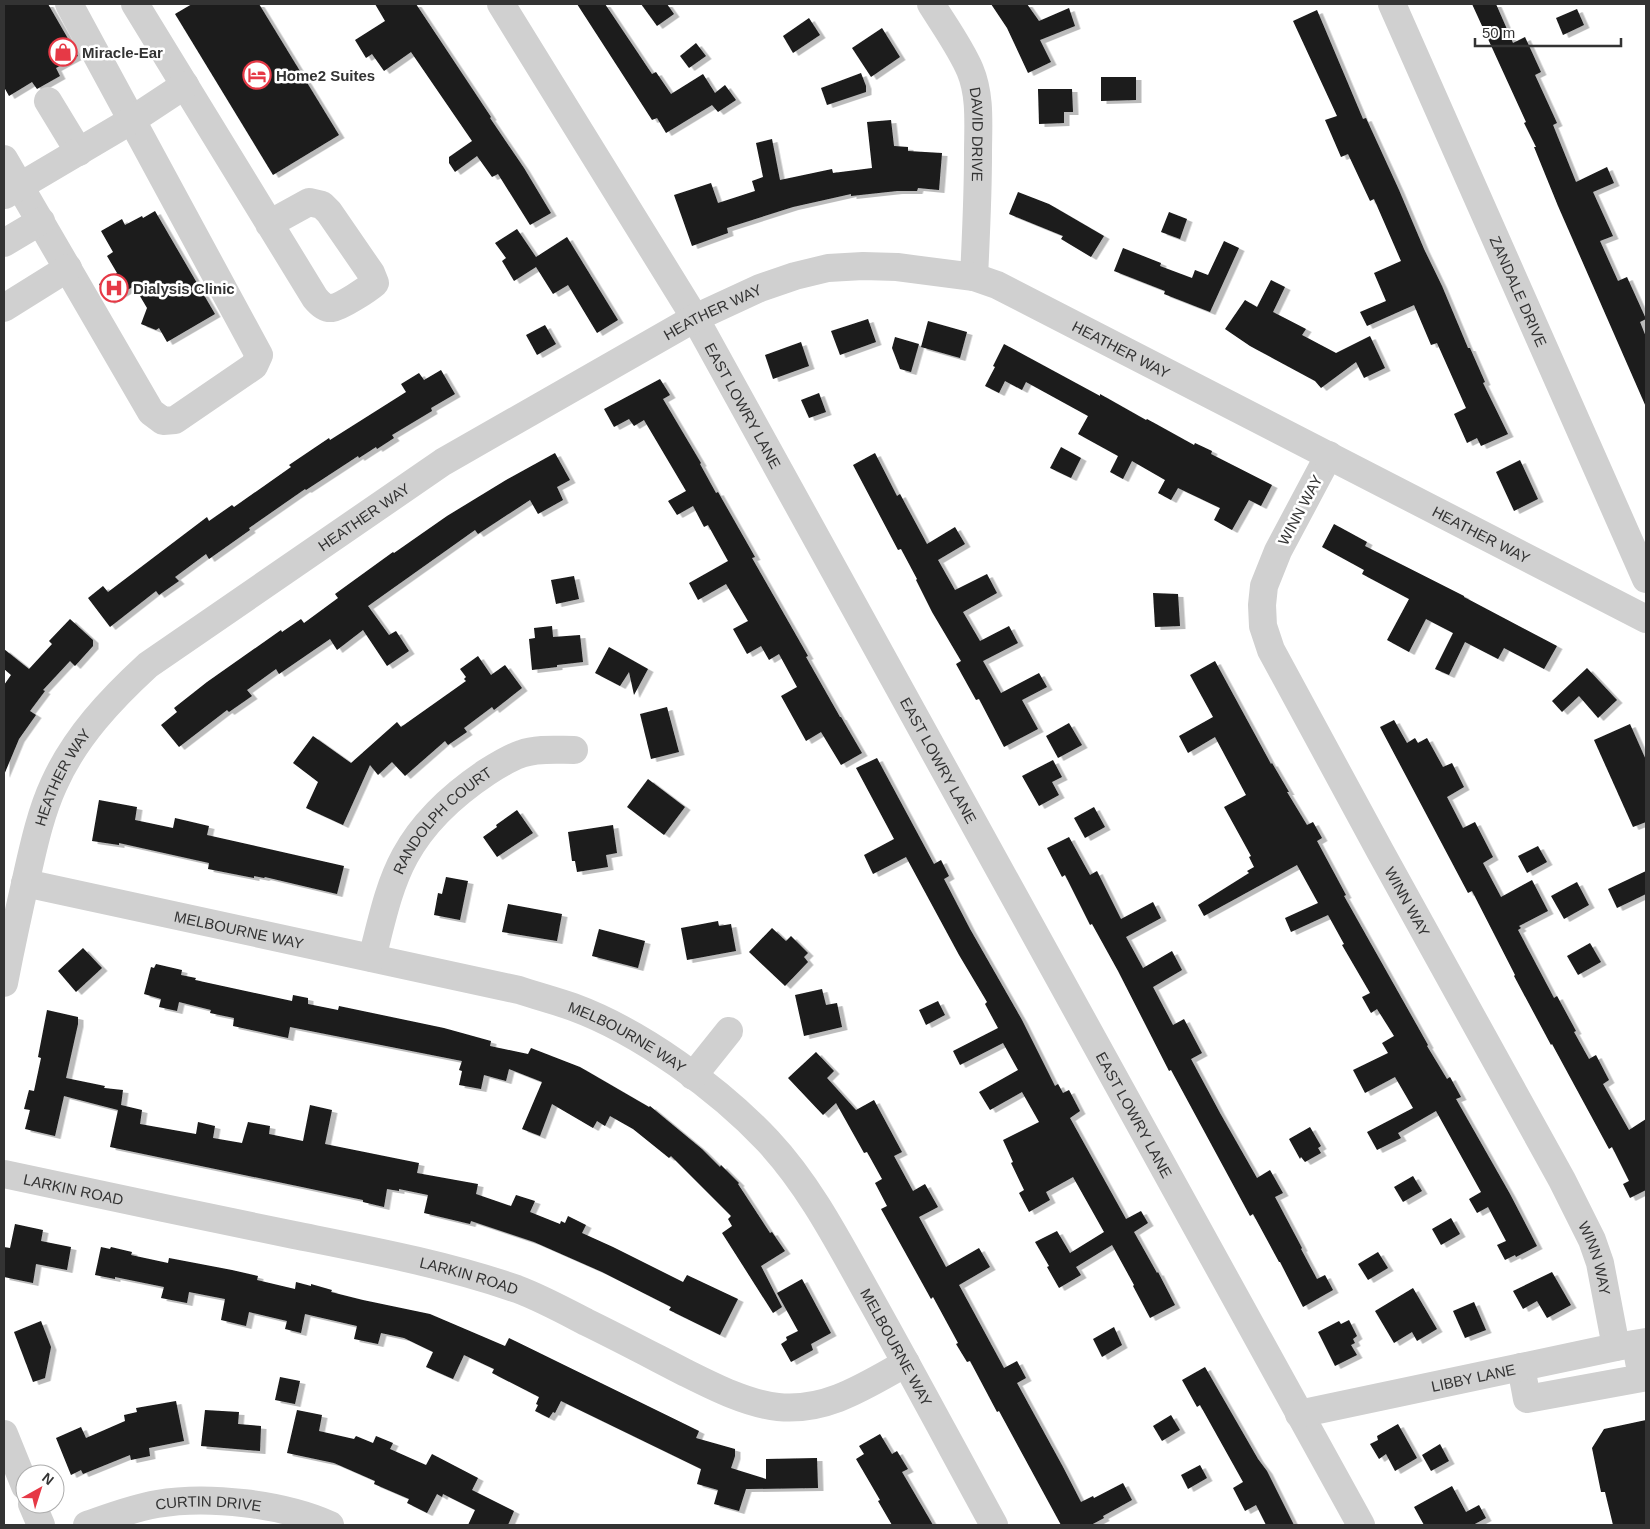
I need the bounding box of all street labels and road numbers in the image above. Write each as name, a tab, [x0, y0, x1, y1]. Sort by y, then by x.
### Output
street label: DAVID DRIVE	[967, 86, 987, 182]
street label: ZANDALE DRIVE	[1487, 233, 1551, 349]
street label: HEATHER WAY	[660, 280, 764, 343]
street label: HEATHER WAY	[1070, 317, 1173, 381]
street label: EAST LOWRY LANE	[702, 340, 785, 471]
street label: WINN WAY	[1275, 472, 1325, 548]
street label: HEATHER WAY	[315, 479, 413, 554]
street label: HEATHER WAY	[1430, 502, 1533, 566]
street label: EAST LOWRY LANE	[897, 694, 980, 826]
street label: HEATHER WAY	[31, 725, 93, 828]
street label: RANDOLPH COURT	[389, 763, 494, 876]
street label: WINN WAY	[1382, 864, 1434, 939]
street label: MELBOURNE WAY	[173, 907, 305, 952]
street label: MELBOURNE WAY	[566, 998, 689, 1076]
street label: EAST LOWRY LANE	[1093, 1049, 1176, 1181]
street label: LARKIN ROAD	[22, 1170, 125, 1208]
street label: WINN WAY	[1575, 1218, 1614, 1296]
street label: LARKIN ROAD	[418, 1253, 521, 1297]
street label: MELBOURNE WAY	[858, 1285, 936, 1409]
street label: LIBBY LANE	[1429, 1360, 1517, 1394]
street label: CURTIN DRIVE	[154, 1492, 263, 1514]

